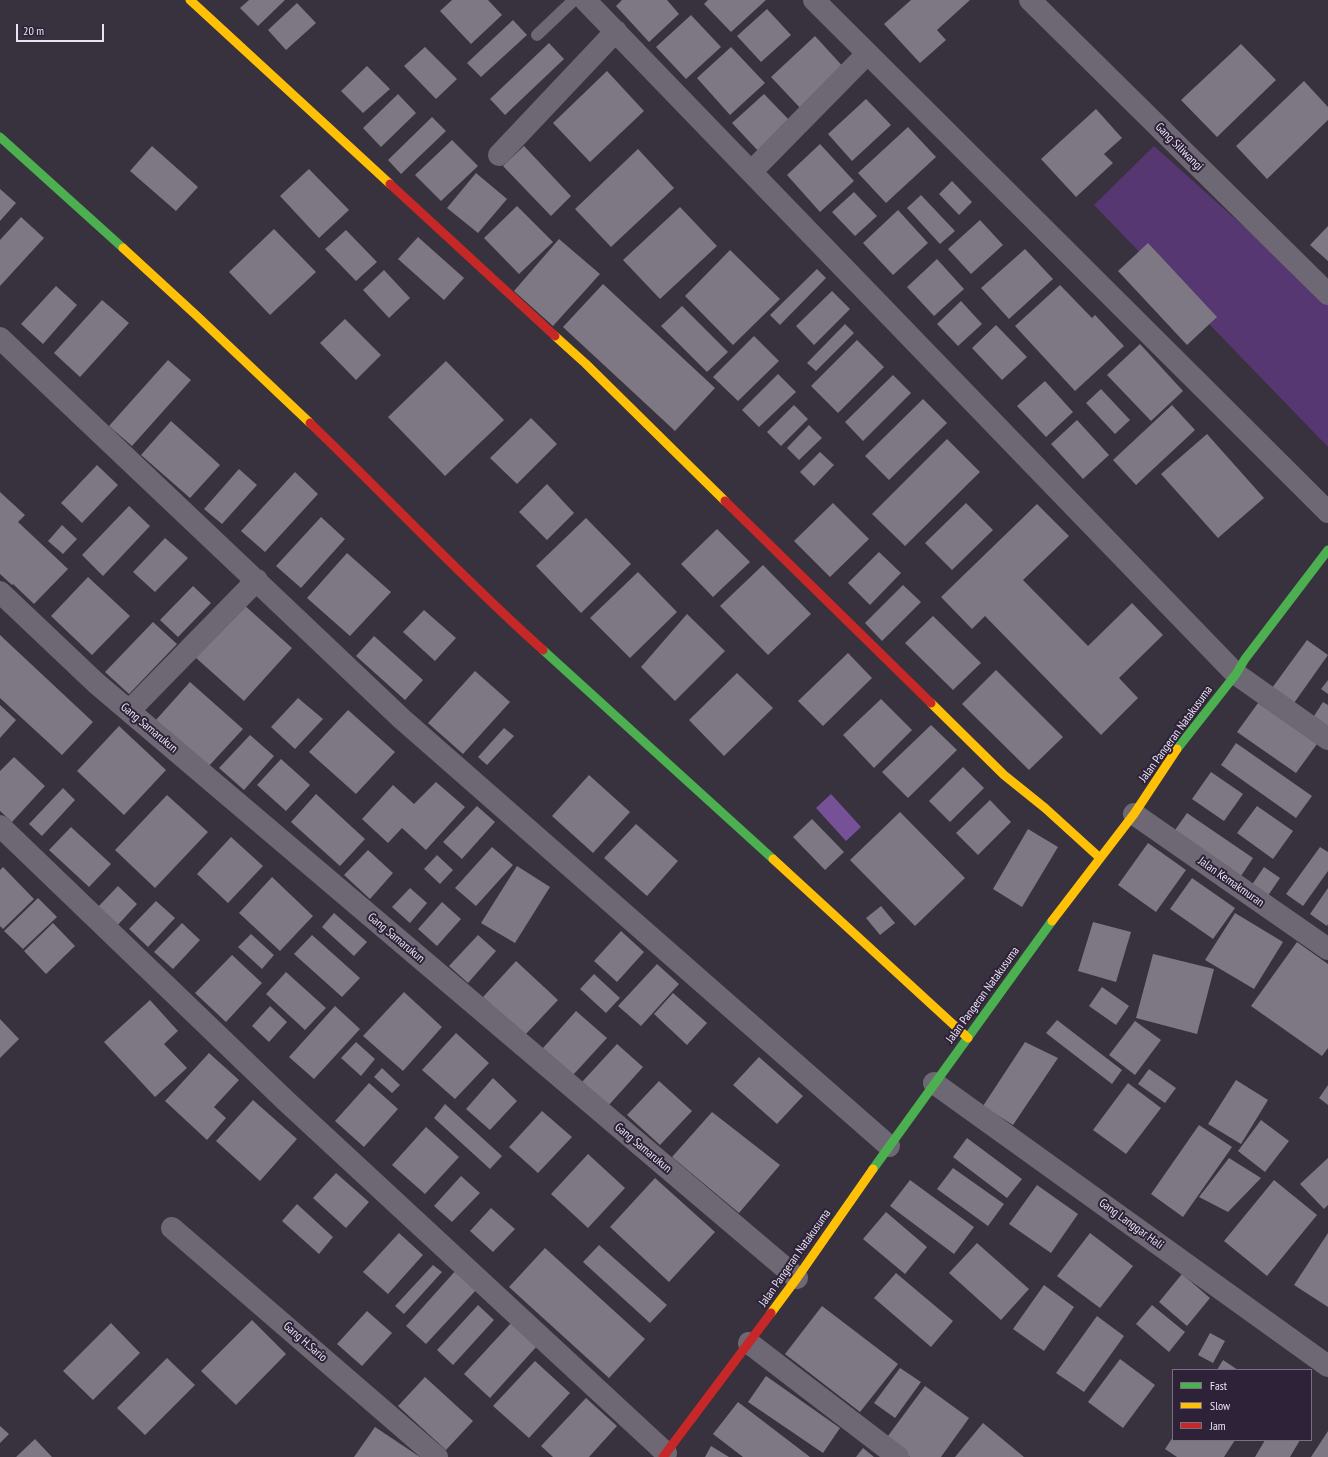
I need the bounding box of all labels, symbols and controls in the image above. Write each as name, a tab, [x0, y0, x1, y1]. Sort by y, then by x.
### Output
scale bar	[18, 16, 106, 42]
text: 20 m	[23, 23, 44, 38]
street label: Gang Siliwangi	[1152, 120, 1206, 174]
street label: Jalan Pangeran Natakusuma	[1136, 683, 1216, 785]
street label: Gang Samarukun	[118, 700, 180, 756]
street label: Jalan Kemakmuran	[1195, 854, 1267, 910]
street label: Gang Samarukun	[365, 910, 427, 966]
street label: Jalan Pangeran Natakusuma	[943, 944, 1023, 1046]
street label: Gang Samarukun	[612, 1120, 674, 1176]
street label: Gang Langgar Hali	[1096, 1196, 1166, 1252]
street label: Jalan Pangeran Natakusuma	[756, 1207, 834, 1309]
street label: Gang H.Sario	[280, 1319, 330, 1365]
legend	[1172, 1369, 1312, 1441]
text: Fast	[1210, 1378, 1227, 1393]
text: Slow	[1210, 1398, 1230, 1413]
text: Jam	[1210, 1418, 1226, 1433]

